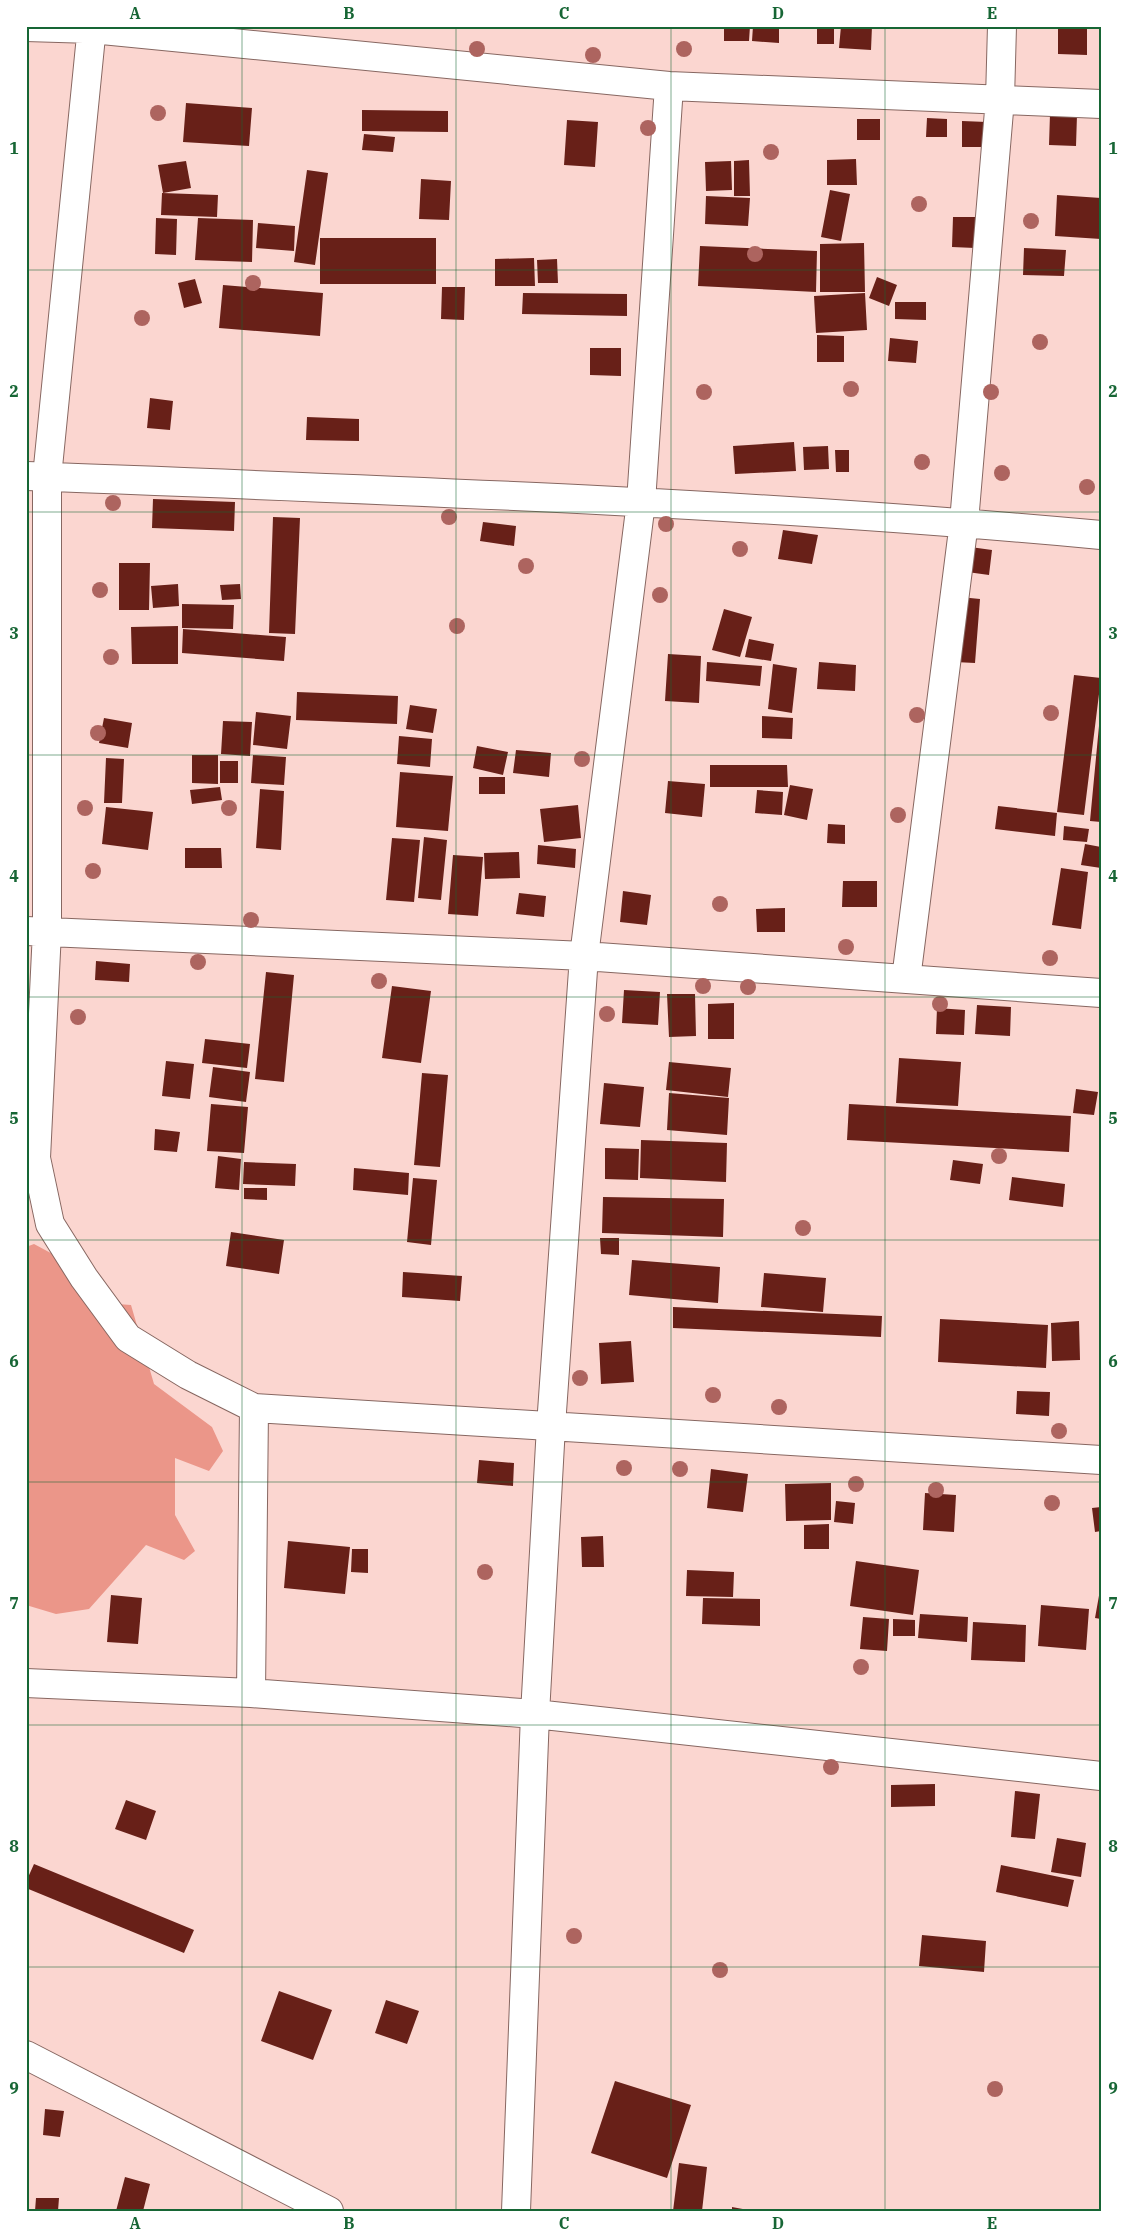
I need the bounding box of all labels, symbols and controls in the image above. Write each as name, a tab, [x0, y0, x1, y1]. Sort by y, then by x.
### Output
text: A	[129, 3, 141, 23]
text: B	[343, 3, 355, 23]
text: C	[559, 3, 569, 23]
text: D	[772, 3, 784, 23]
text: E	[987, 3, 997, 23]
text: 1	[9, 138, 19, 158]
text: 1	[1108, 138, 1118, 158]
text: 2	[9, 381, 19, 401]
text: 2	[1108, 381, 1118, 401]
text: 3	[9, 623, 19, 643]
text: 3	[1108, 623, 1118, 643]
text: 4	[9, 866, 19, 886]
text: 4	[1108, 866, 1118, 886]
text: 5	[9, 1108, 19, 1128]
text: 5	[1108, 1108, 1118, 1128]
text: 6	[9, 1351, 19, 1371]
text: 6	[1108, 1351, 1118, 1371]
text: 7	[9, 1593, 19, 1613]
text: 7	[1108, 1593, 1118, 1613]
text: 8	[9, 1836, 19, 1856]
text: 8	[1108, 1836, 1118, 1856]
text: 9	[9, 2078, 19, 2098]
text: 9	[1108, 2078, 1118, 2098]
text: A	[129, 2213, 141, 2233]
text: B	[343, 2213, 355, 2233]
text: C	[559, 2213, 569, 2233]
text: D	[772, 2213, 784, 2233]
text: E	[987, 2213, 997, 2233]

